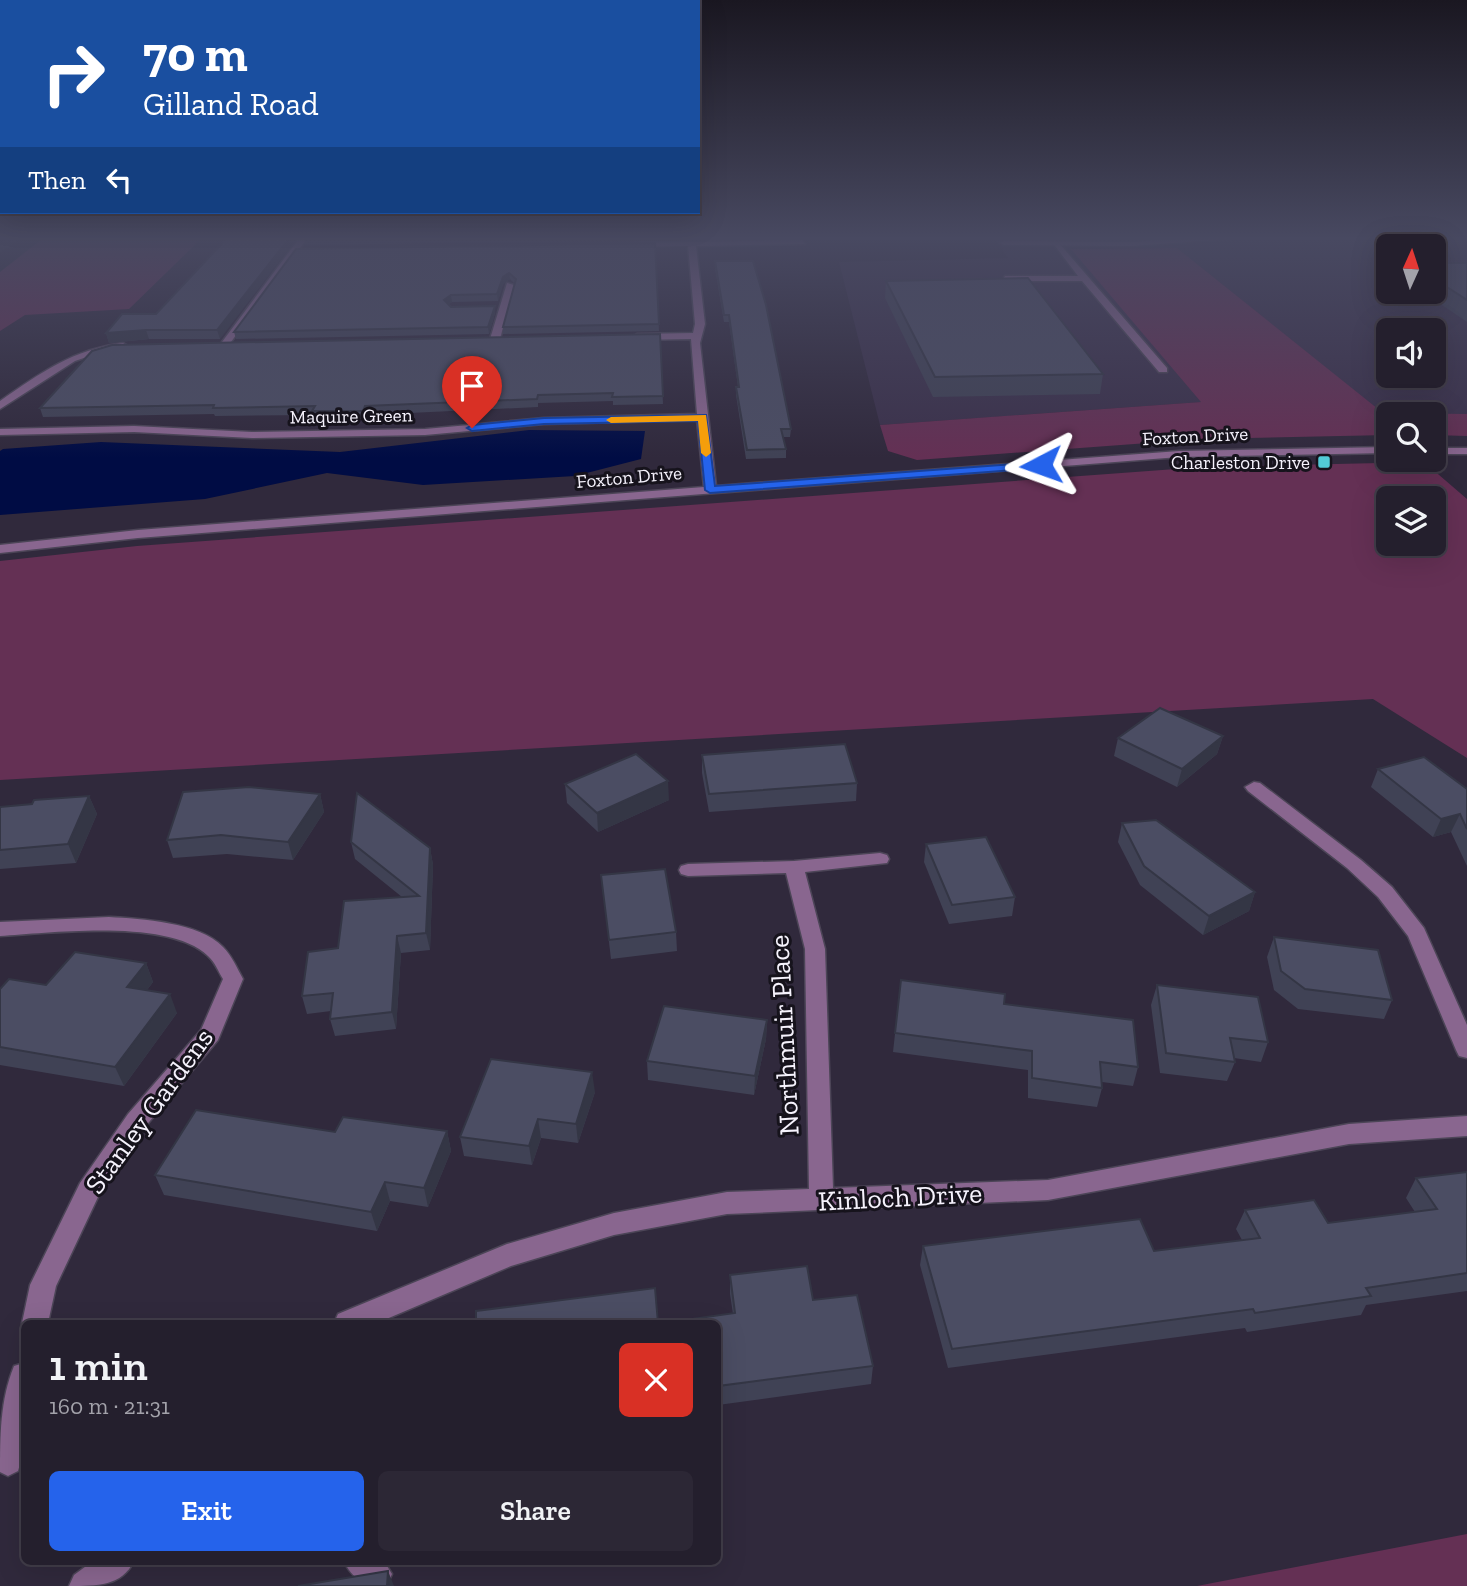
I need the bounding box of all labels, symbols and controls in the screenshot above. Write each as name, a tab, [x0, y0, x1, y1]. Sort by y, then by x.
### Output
text: 70 m	[143, 25, 248, 84]
icon: right	[28, 28, 119, 119]
text: Gilland Road	[143, 85, 319, 123]
icon: left	[100, 161, 138, 199]
text: Then	[28, 164, 86, 196]
north arrow	[1376, 234, 1446, 304]
map controls	[1376, 234, 1446, 556]
button: sound	[1376, 318, 1446, 388]
pin	[442, 356, 502, 428]
icon: arrive	[453, 367, 491, 405]
button: search	[1376, 402, 1446, 472]
street label: Maquire Green	[289, 403, 413, 429]
street label: Foxton Drive	[1141, 422, 1249, 450]
position arrow	[1004, 428, 1078, 502]
place label: Charleston Drive	[1171, 451, 1310, 474]
marker: Charleston Drive	[1316, 454, 1332, 470]
street label: Foxton Drive	[575, 461, 683, 493]
button: layers	[1376, 486, 1446, 556]
street label: Northmuir Place	[762, 934, 806, 1136]
street label: Stanley Gardens	[78, 1022, 220, 1200]
street label: Kinloch Drive	[817, 1176, 983, 1218]
text: 1 min	[49, 1340, 148, 1391]
button: close	[619, 1343, 693, 1417]
text: 160 m · 21:31	[49, 1392, 170, 1420]
button: Exit	[49, 1471, 364, 1551]
button: Share	[378, 1471, 693, 1551]

